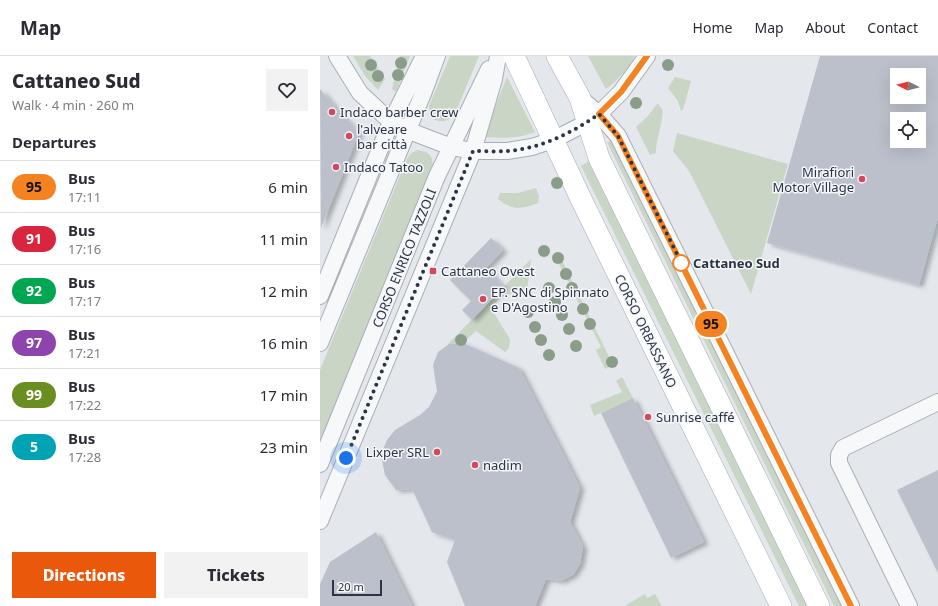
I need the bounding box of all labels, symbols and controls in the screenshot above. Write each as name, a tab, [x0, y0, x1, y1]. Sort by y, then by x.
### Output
text: Map	[20, 15, 61, 41]
text: Home	[693, 18, 732, 37]
text: Map	[754, 18, 784, 37]
text: About	[806, 18, 845, 37]
text: Contact	[867, 18, 918, 37]
text: Cattaneo Sud	[12, 68, 141, 94]
north arrow	[890, 68, 926, 104]
map controls	[890, 68, 926, 148]
button: heart	[266, 69, 308, 111]
text: Walk · 4 min · 260 m	[12, 96, 134, 114]
place label: Indaco barber crew	[340, 103, 459, 121]
marker: Indaco barber crew	[327, 107, 337, 117]
button: locate	[890, 112, 926, 148]
place label: l'alveare bar città	[357, 120, 407, 153]
marker: l'alveare bar città	[344, 131, 354, 141]
text: Departures	[12, 132, 96, 152]
place label: Indaco Tatoo	[344, 158, 423, 176]
marker: Indaco Tatoo	[331, 162, 341, 172]
place label: Mirafiori Motor Village	[773, 163, 854, 196]
text: Bus	[68, 168, 95, 188]
marker: Mirafiori Motor Village	[857, 174, 867, 184]
text: 95	[26, 177, 42, 196]
text: 6 min	[268, 177, 308, 197]
street label: CORSO ENRICO TAZZOLI	[368, 186, 440, 330]
text: 17:11	[68, 188, 101, 206]
text: Bus	[68, 220, 95, 240]
text: 91	[26, 229, 42, 248]
text: 11 min	[260, 229, 308, 249]
text: 17:16	[68, 240, 101, 258]
marker: Cattaneo Sud	[672, 254, 690, 272]
place label: Cattaneo Sud	[693, 254, 780, 272]
place label: Cattaneo Ovest	[441, 262, 535, 280]
marker: Cattaneo Ovest	[428, 266, 438, 276]
street label: CORSO ORBASSANO	[611, 271, 681, 391]
text: Bus	[68, 272, 95, 292]
text: 92	[26, 281, 42, 300]
text: 12 min	[260, 281, 308, 301]
place label: EP. SNC di Spinnato e D'Agostino	[491, 283, 609, 316]
text: 17:17	[68, 292, 101, 310]
marker: EP. SNC di Spinnato e D'Agostino	[478, 294, 488, 304]
line badge: 95	[693, 311, 729, 337]
text: 95	[703, 314, 719, 333]
text: Bus	[68, 324, 95, 344]
text: 97	[26, 333, 42, 352]
text: 16 min	[260, 333, 308, 353]
text: 17:21	[68, 344, 101, 362]
text: Bus	[68, 376, 95, 396]
text: 99	[26, 385, 42, 404]
text: 17 min	[260, 385, 308, 405]
text: 17:22	[68, 396, 101, 414]
place label: Sunrise caffé	[656, 408, 735, 426]
marker: Sunrise caffé	[643, 412, 653, 422]
text: Bus	[68, 428, 95, 448]
text: 5	[30, 437, 38, 456]
text: 23 min	[260, 437, 308, 457]
place label: Lixper SRL	[366, 443, 429, 461]
marker: Lixper SRL	[432, 447, 442, 457]
text: 17:28	[68, 448, 101, 466]
your location	[336, 448, 356, 468]
place label: nadim	[483, 456, 522, 474]
marker: nadim	[470, 460, 480, 470]
button: Directions	[12, 552, 156, 598]
button: Tickets	[164, 552, 308, 598]
scale bar	[332, 578, 382, 597]
text: 20 m	[338, 579, 364, 594]

